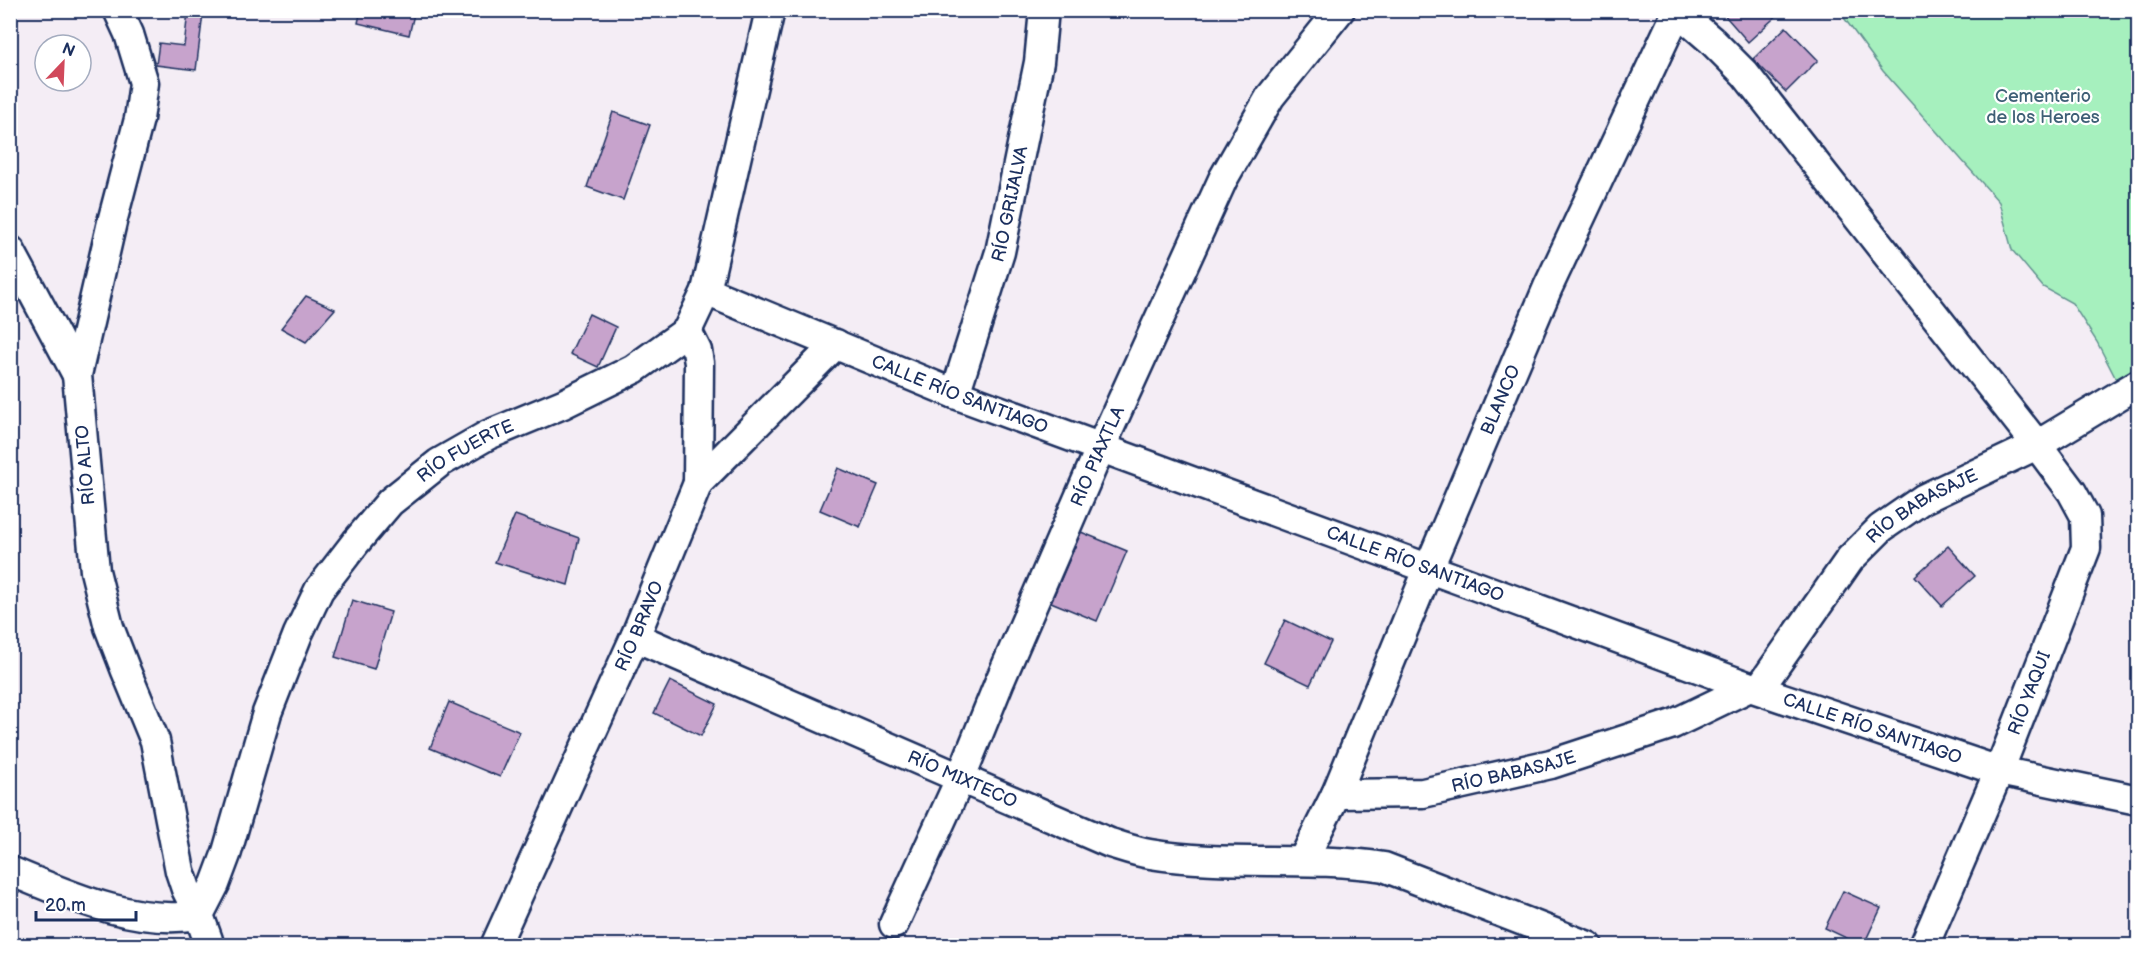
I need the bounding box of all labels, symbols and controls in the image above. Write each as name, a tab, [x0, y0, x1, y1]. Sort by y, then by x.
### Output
north arrow	[33, 33, 93, 93]
text: N	[59, 39, 78, 62]
park label: Cementerio de los Heroes	[1986, 86, 2100, 128]
street label: RÍO GRIJALVA	[987, 144, 1032, 265]
street label: CALLE RÍO SANTIAGO	[868, 351, 1051, 438]
street label: BLANCO	[1477, 362, 1525, 438]
street label: RÍO PIAXTLA	[1066, 403, 1129, 510]
street label: RÍO FUERTE	[413, 415, 517, 487]
street label: RÍO ALTO	[70, 424, 99, 506]
street label: RÍO BABASAJE	[1862, 465, 1981, 548]
street label: CALLE RÍO SANTIAGO	[1324, 522, 1507, 606]
street label: RÍO BRAVO	[611, 578, 668, 675]
street label: RÍO YAQUI	[2002, 648, 2055, 738]
street label: CALLE RÍO SANTIAGO	[1780, 689, 1964, 769]
street label: RÍO MIXTECO	[904, 747, 1020, 812]
street label: RÍO BABASAJE	[1449, 747, 1579, 797]
scale bar	[36, 884, 136, 922]
text: 20 m	[45, 895, 86, 916]

